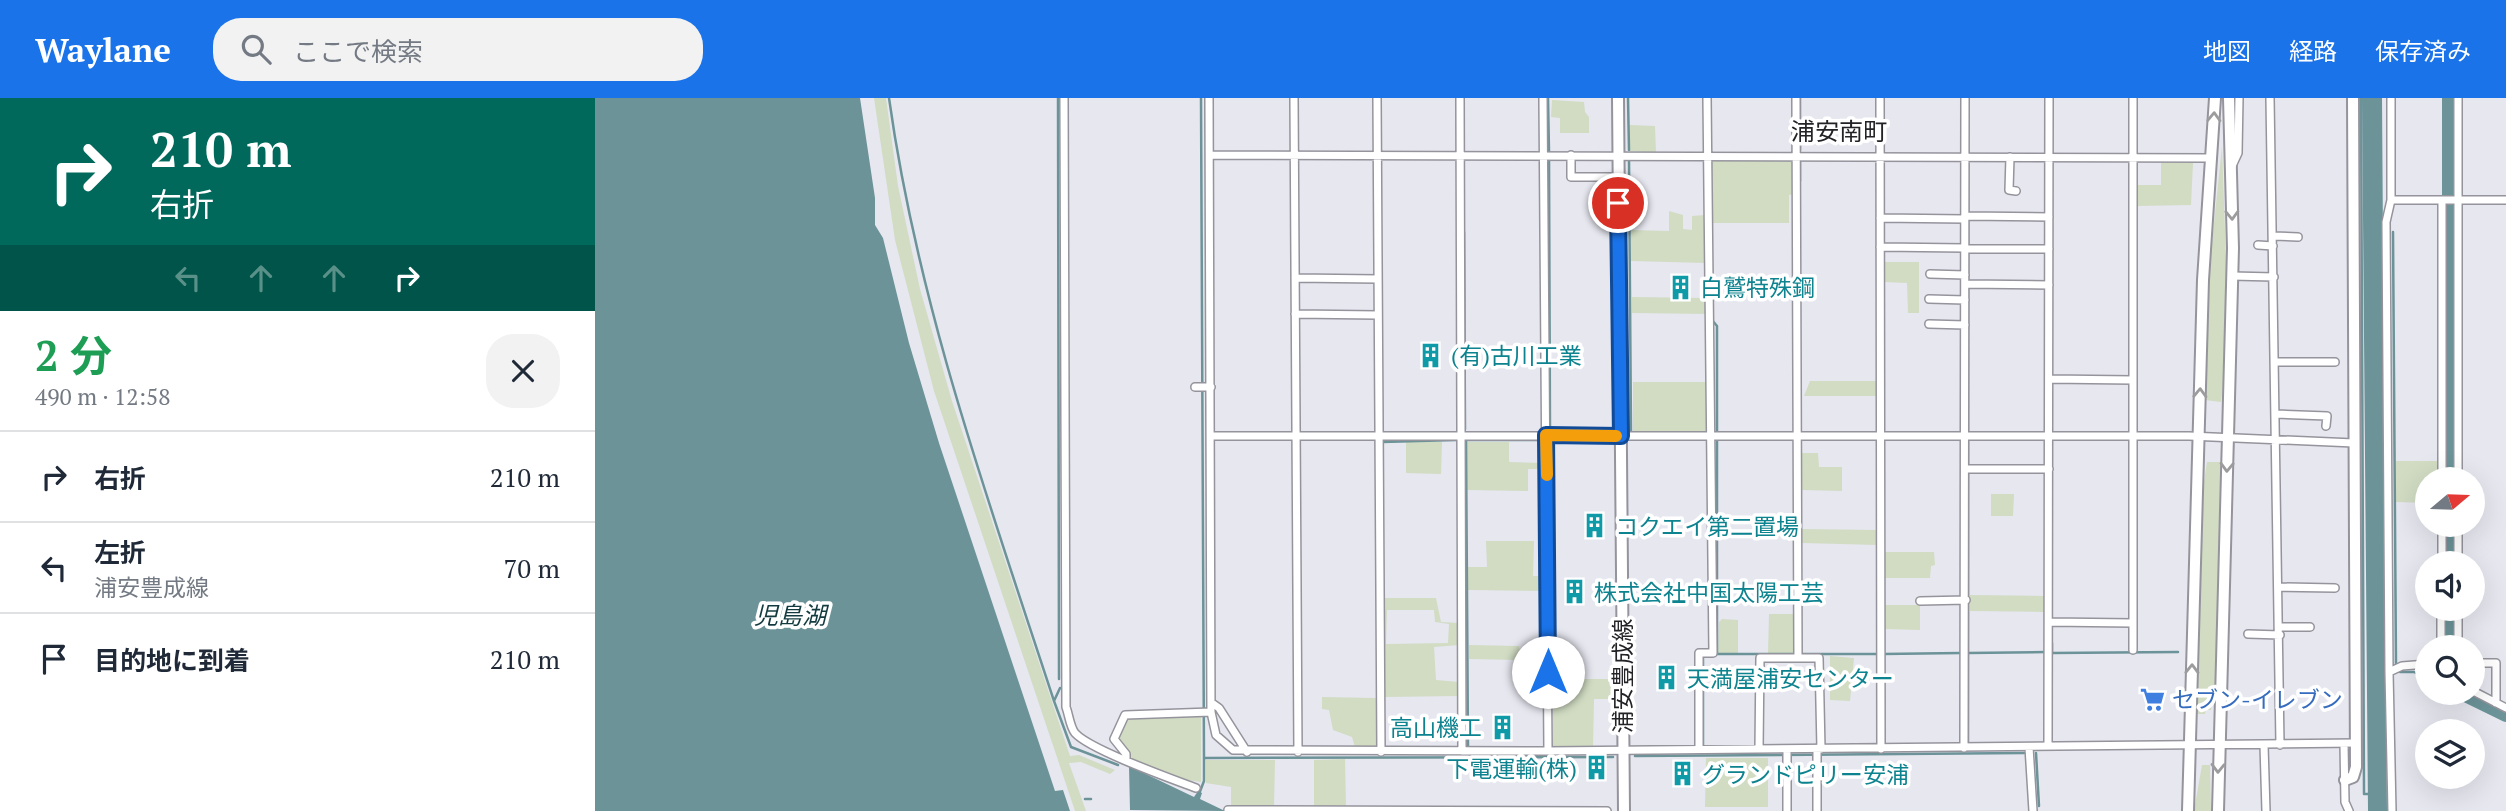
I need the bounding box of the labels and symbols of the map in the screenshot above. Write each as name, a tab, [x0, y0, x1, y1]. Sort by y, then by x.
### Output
one-way arrow	[2207, 111, 2222, 122]
district label: 浦安南町	[1791, 115, 1887, 147]
pin	[1588, 173, 1648, 233]
one-way arrow	[2224, 210, 2239, 221]
place label: 白鷲特殊鋼	[1700, 272, 1815, 303]
building icon: 白鷲特殊鋼	[1666, 273, 1694, 301]
place label: (有)古川工業	[1451, 340, 1582, 371]
building icon: (有)古川工業	[1417, 341, 1445, 369]
one-way arrow	[2192, 387, 2208, 398]
one-way arrow	[2220, 462, 2235, 473]
north arrow	[2415, 467, 2485, 537]
place label: コクエイ第二置場	[1615, 511, 1799, 542]
building icon: コクエイ第二置場	[1581, 512, 1609, 540]
place label: 株式会社中国太陽工芸	[1594, 577, 1824, 608]
building icon: 株式会社中国太陽工芸	[1560, 578, 1588, 606]
water label: 児島湖	[754, 599, 830, 631]
street label: 浦安豊成線	[1607, 619, 1638, 734]
position arrow	[1511, 635, 1585, 709]
place label: 天満屋浦安センター	[1687, 663, 1894, 694]
building icon: 天満屋浦安センター	[1653, 664, 1681, 692]
one-way arrow	[2185, 664, 2200, 675]
place label: セブン-イレブン	[2172, 684, 2343, 715]
supermarket icon: セブン-イレブン	[2138, 685, 2166, 713]
place label: 高山機工	[1390, 712, 1482, 743]
building icon: 高山機工	[1488, 713, 1516, 741]
place label: 下電運輸(株)	[1446, 753, 1577, 784]
building icon: 下電運輸(株)	[1583, 754, 1611, 782]
place label: グランドピリー安浦	[1702, 759, 1909, 790]
building icon: グランドピリー安浦	[1668, 760, 1696, 788]
one-way arrow	[2211, 763, 2226, 774]

